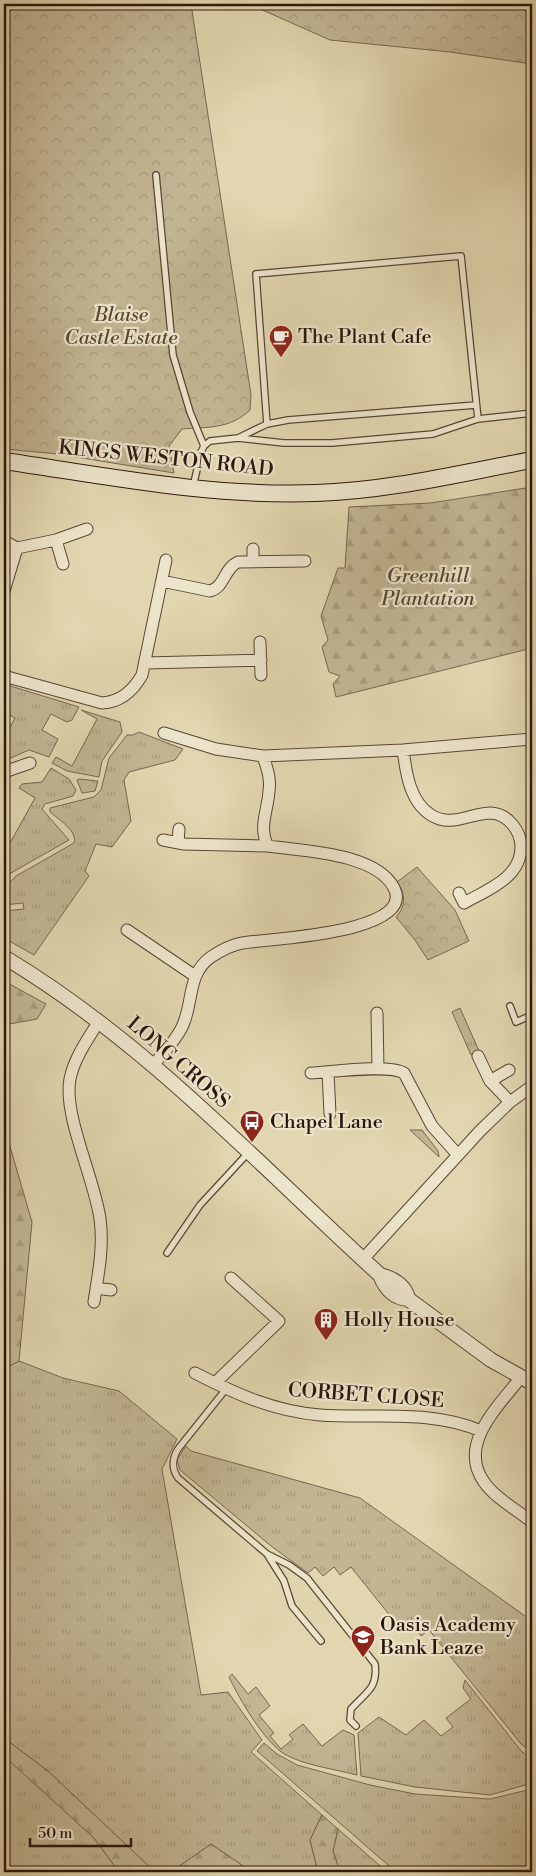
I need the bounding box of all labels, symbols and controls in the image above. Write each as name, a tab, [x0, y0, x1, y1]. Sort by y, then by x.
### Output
park label: Blaise Castle Estate	[65, 303, 178, 351]
cafe icon: The Plant Cafe	[268, 324, 294, 358]
place label: The Plant Cafe	[298, 325, 431, 350]
street label: KINGS WESTON ROAD	[57, 435, 275, 483]
park label: Greenhill Plantation	[380, 564, 476, 612]
street label: LONG CROSS	[122, 1012, 234, 1114]
bus stop icon: Chapel Lane	[239, 1109, 265, 1143]
place label: Chapel Lane	[270, 1110, 383, 1135]
building icon: Holly House	[313, 1307, 339, 1341]
place label: Holly House	[344, 1308, 455, 1333]
street label: CORBET CLOSE	[287, 1378, 445, 1414]
place label: Oasis Academy Bank Leaze	[379, 1613, 516, 1661]
school or university icon: Oasis Academy Bank Leaze	[350, 1624, 376, 1658]
scale bar	[30, 1816, 131, 1848]
text: 50 m	[38, 1824, 72, 1843]

